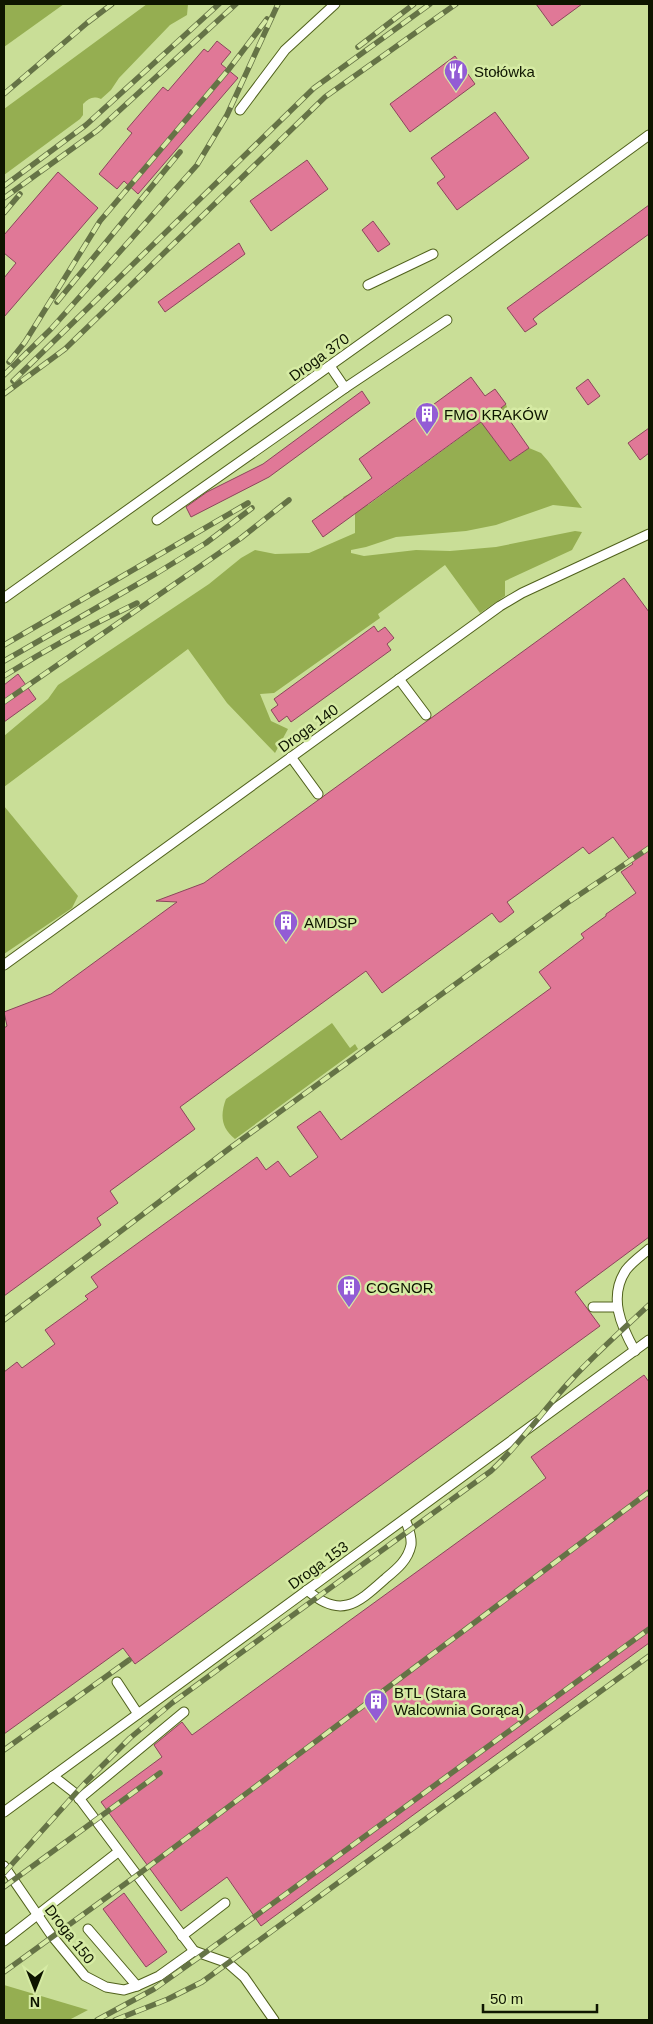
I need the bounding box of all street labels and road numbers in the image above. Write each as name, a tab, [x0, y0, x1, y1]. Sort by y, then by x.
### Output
street label: Droga 370	[286, 330, 352, 384]
street label: Droga 140	[275, 701, 341, 755]
street label: Droga 153	[285, 1538, 351, 1592]
street label: Droga 150	[42, 1901, 98, 1967]

